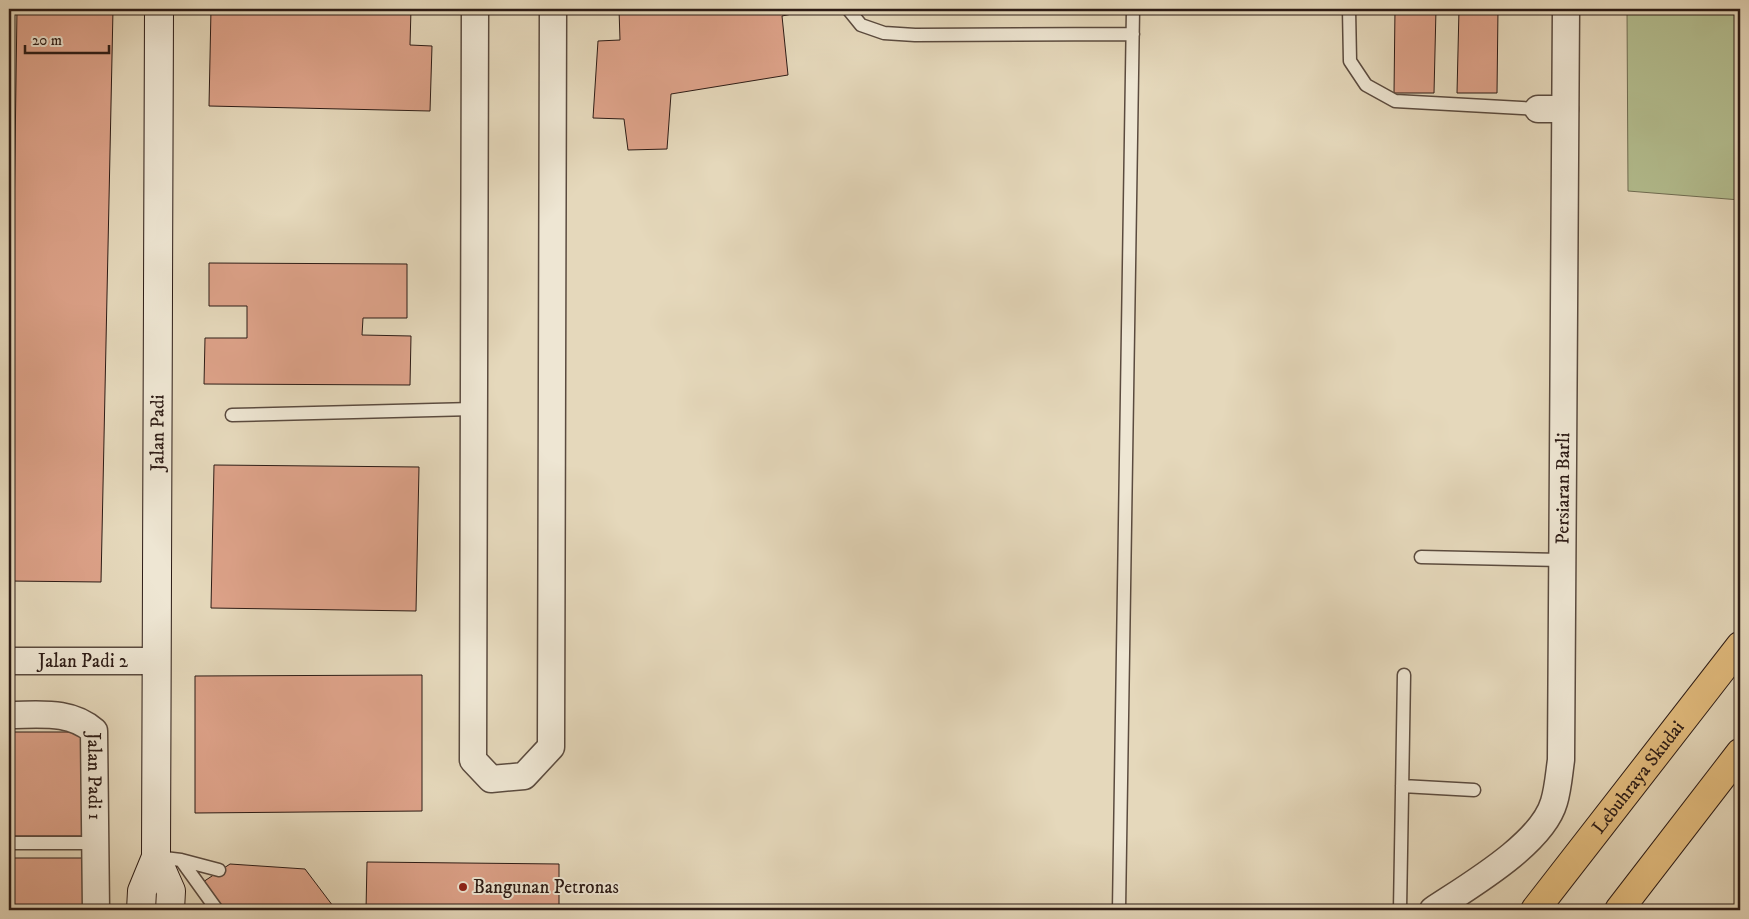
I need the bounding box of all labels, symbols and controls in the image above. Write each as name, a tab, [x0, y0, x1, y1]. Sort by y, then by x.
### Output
scale bar	[25, 22, 109, 54]
text: 20 m	[32, 31, 62, 50]
street label: Jalan Padi	[146, 394, 169, 473]
street label: Persiaran Barli	[1551, 432, 1575, 545]
street label: Jalan Padi 2	[36, 650, 129, 673]
street label: Lebuhraya Skudai	[1587, 716, 1689, 838]
street label: Jalan Padi 1	[82, 730, 106, 820]
place label: Bangunan Petronas	[473, 876, 619, 899]
marker: Bangunan Petronas	[457, 881, 469, 893]

